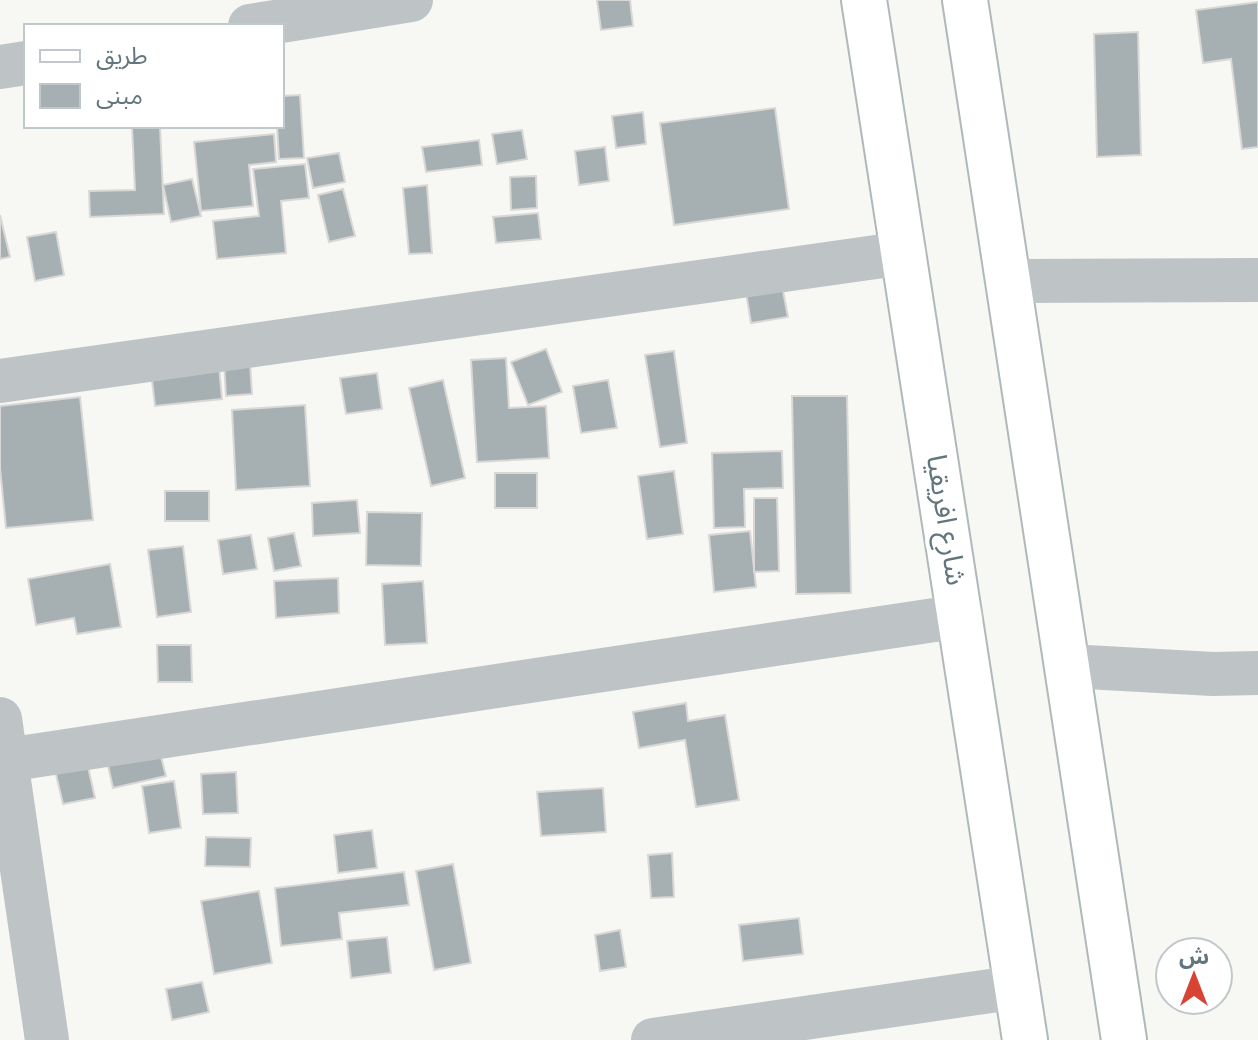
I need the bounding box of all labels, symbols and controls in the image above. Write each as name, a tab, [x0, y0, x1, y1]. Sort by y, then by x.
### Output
legend	[24, 24, 284, 128]
text: طريق	[96, 40, 148, 72]
text: مبنى	[96, 80, 143, 112]
street label: شارع افريقيا	[916, 452, 975, 588]
north arrow	[1154, 936, 1234, 1016]
text: ش	[1179, 942, 1209, 972]

